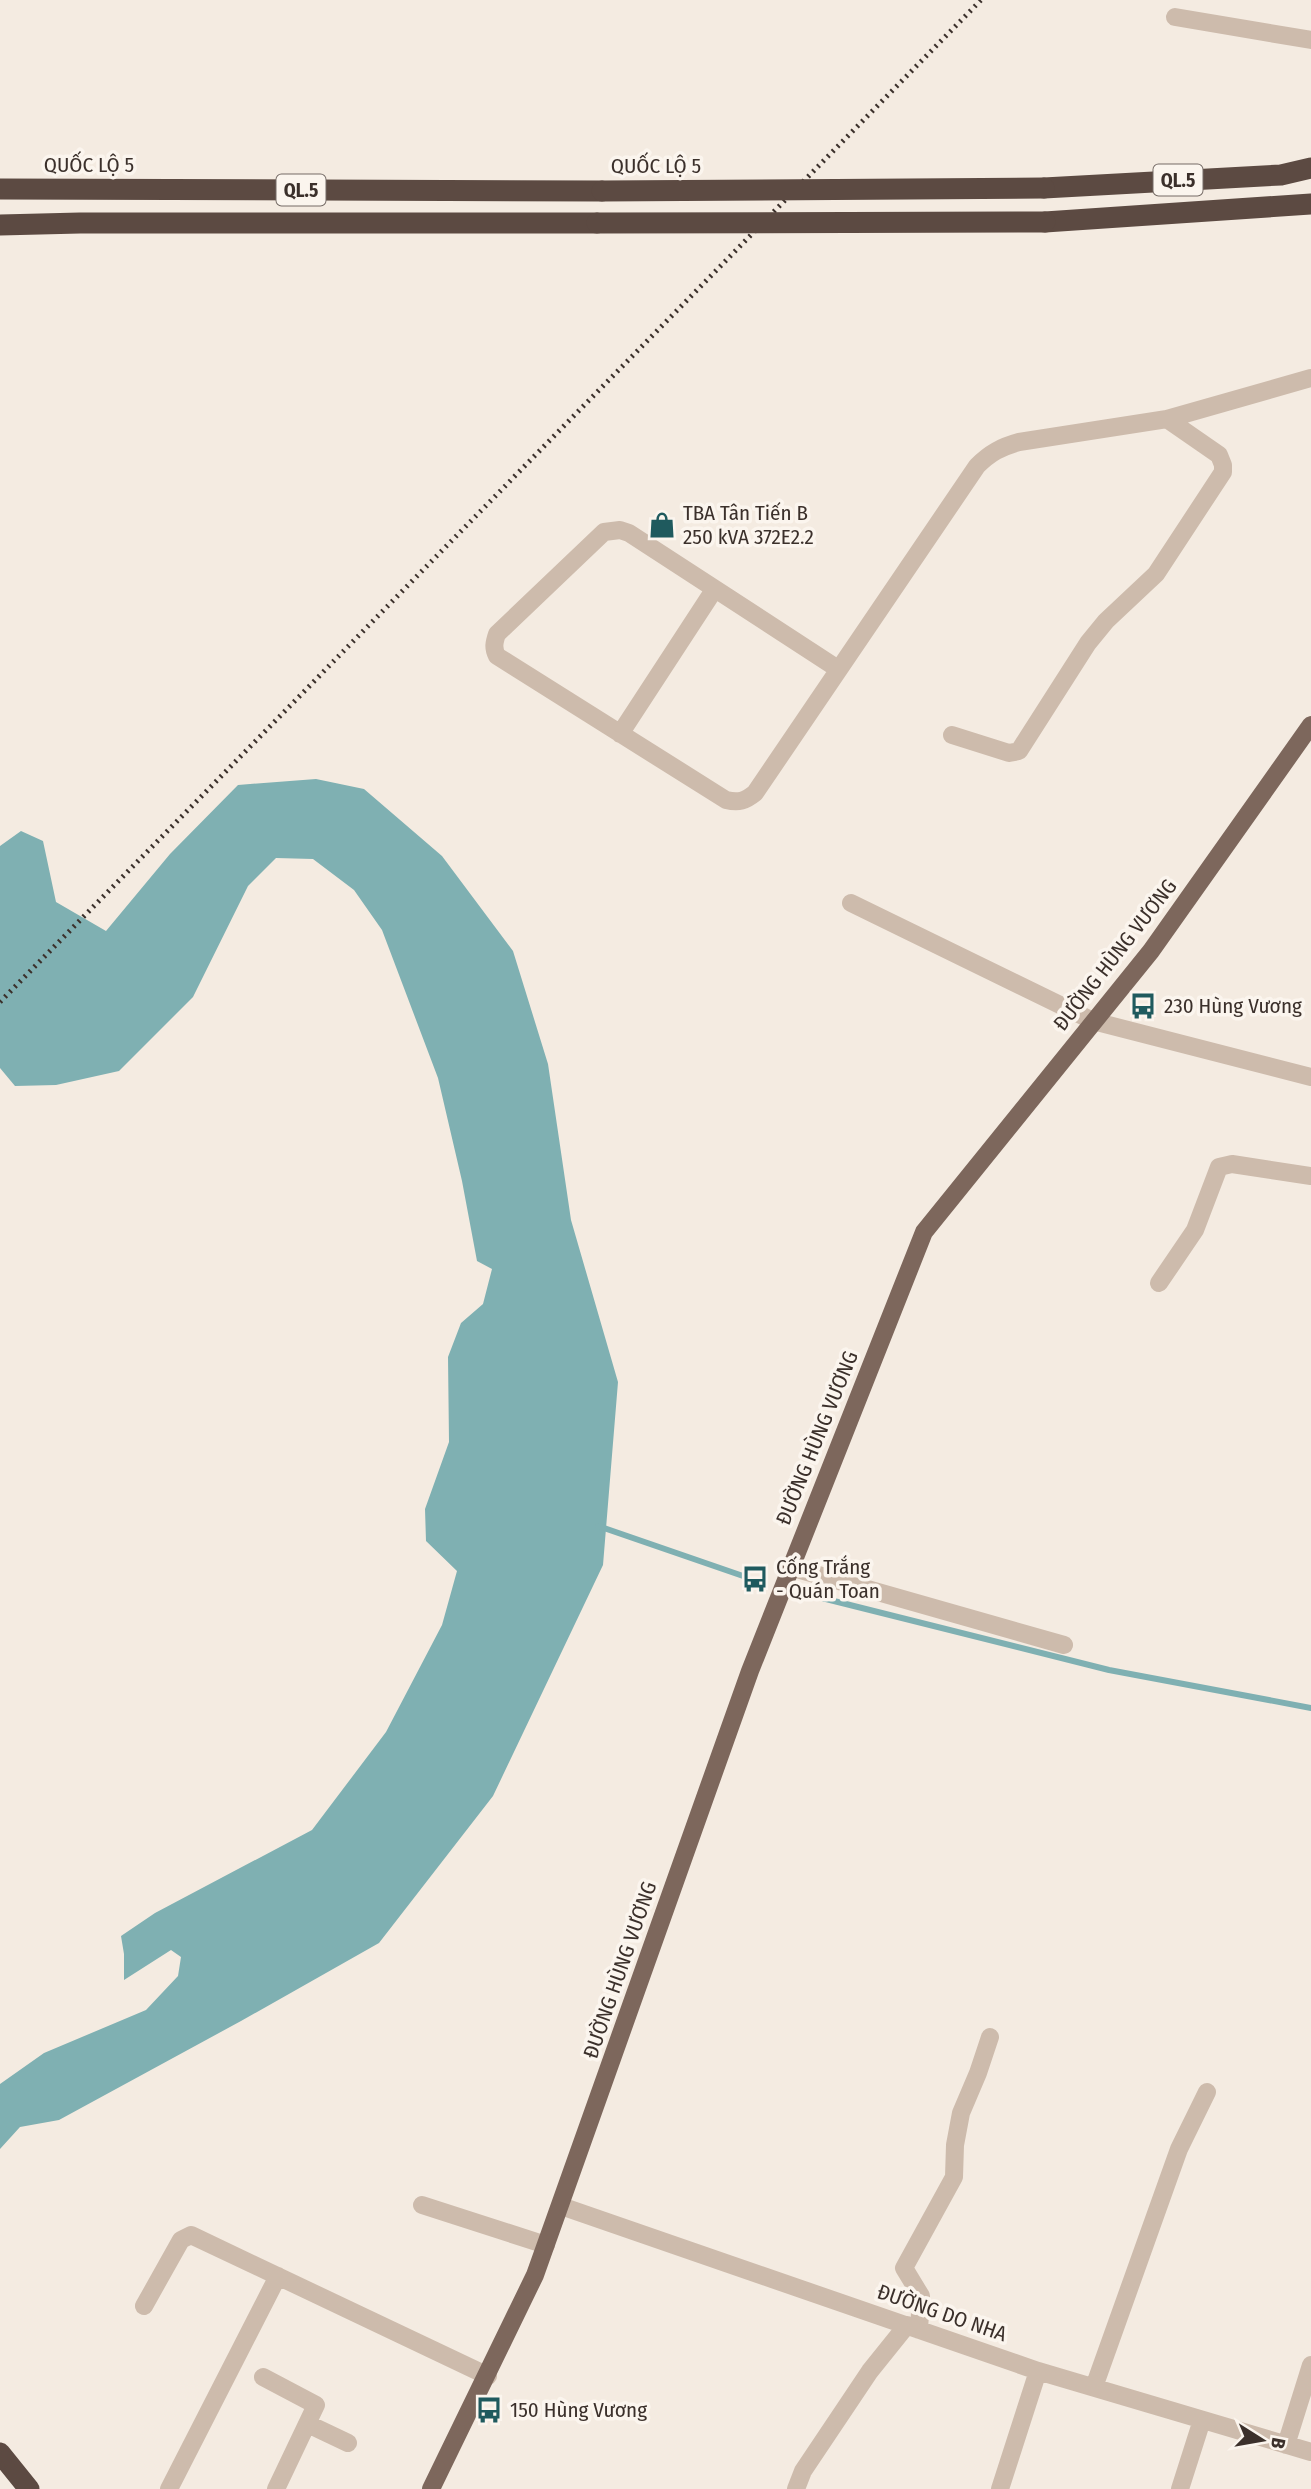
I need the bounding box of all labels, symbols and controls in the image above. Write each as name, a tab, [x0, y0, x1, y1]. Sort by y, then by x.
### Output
street label: QUỐC LỘ 5	[44, 151, 134, 178]
street label: QUỐC LỘ 5	[611, 152, 701, 179]
road number: QL.5	[1154, 164, 1202, 196]
road number: QL.5	[276, 174, 326, 206]
place label: TBA Tân Tiến B 250 kVA 372E2.2	[683, 500, 814, 550]
shop icon: TBA Tân Tiến B 250 kVA 372E2.2	[647, 510, 677, 540]
street label: ĐƯỜNG HÙNG VƯƠNG	[1048, 874, 1182, 1036]
bus stop icon: 230 Hùng Vương	[1128, 991, 1158, 1021]
place label: 230 Hùng Vương	[1164, 993, 1302, 1019]
street label: ĐƯỜNG HÙNG VƯƠNG	[770, 1347, 864, 1529]
place label: Cống Trắng - Quán Toan	[776, 1554, 880, 1604]
bus stop icon: Cống Trắng - Quán Toan	[740, 1564, 770, 1594]
street label: ĐƯỜNG HÙNG VƯƠNG	[578, 1878, 662, 2062]
street label: ĐƯỜNG DO NHA	[874, 2279, 1010, 2347]
bus stop icon: 150 Hùng Vương	[474, 2395, 504, 2425]
place label: 150 Hùng Vương	[510, 2397, 647, 2423]
north arrow	[1227, 2405, 1297, 2475]
text: B	[1266, 2436, 1290, 2451]

